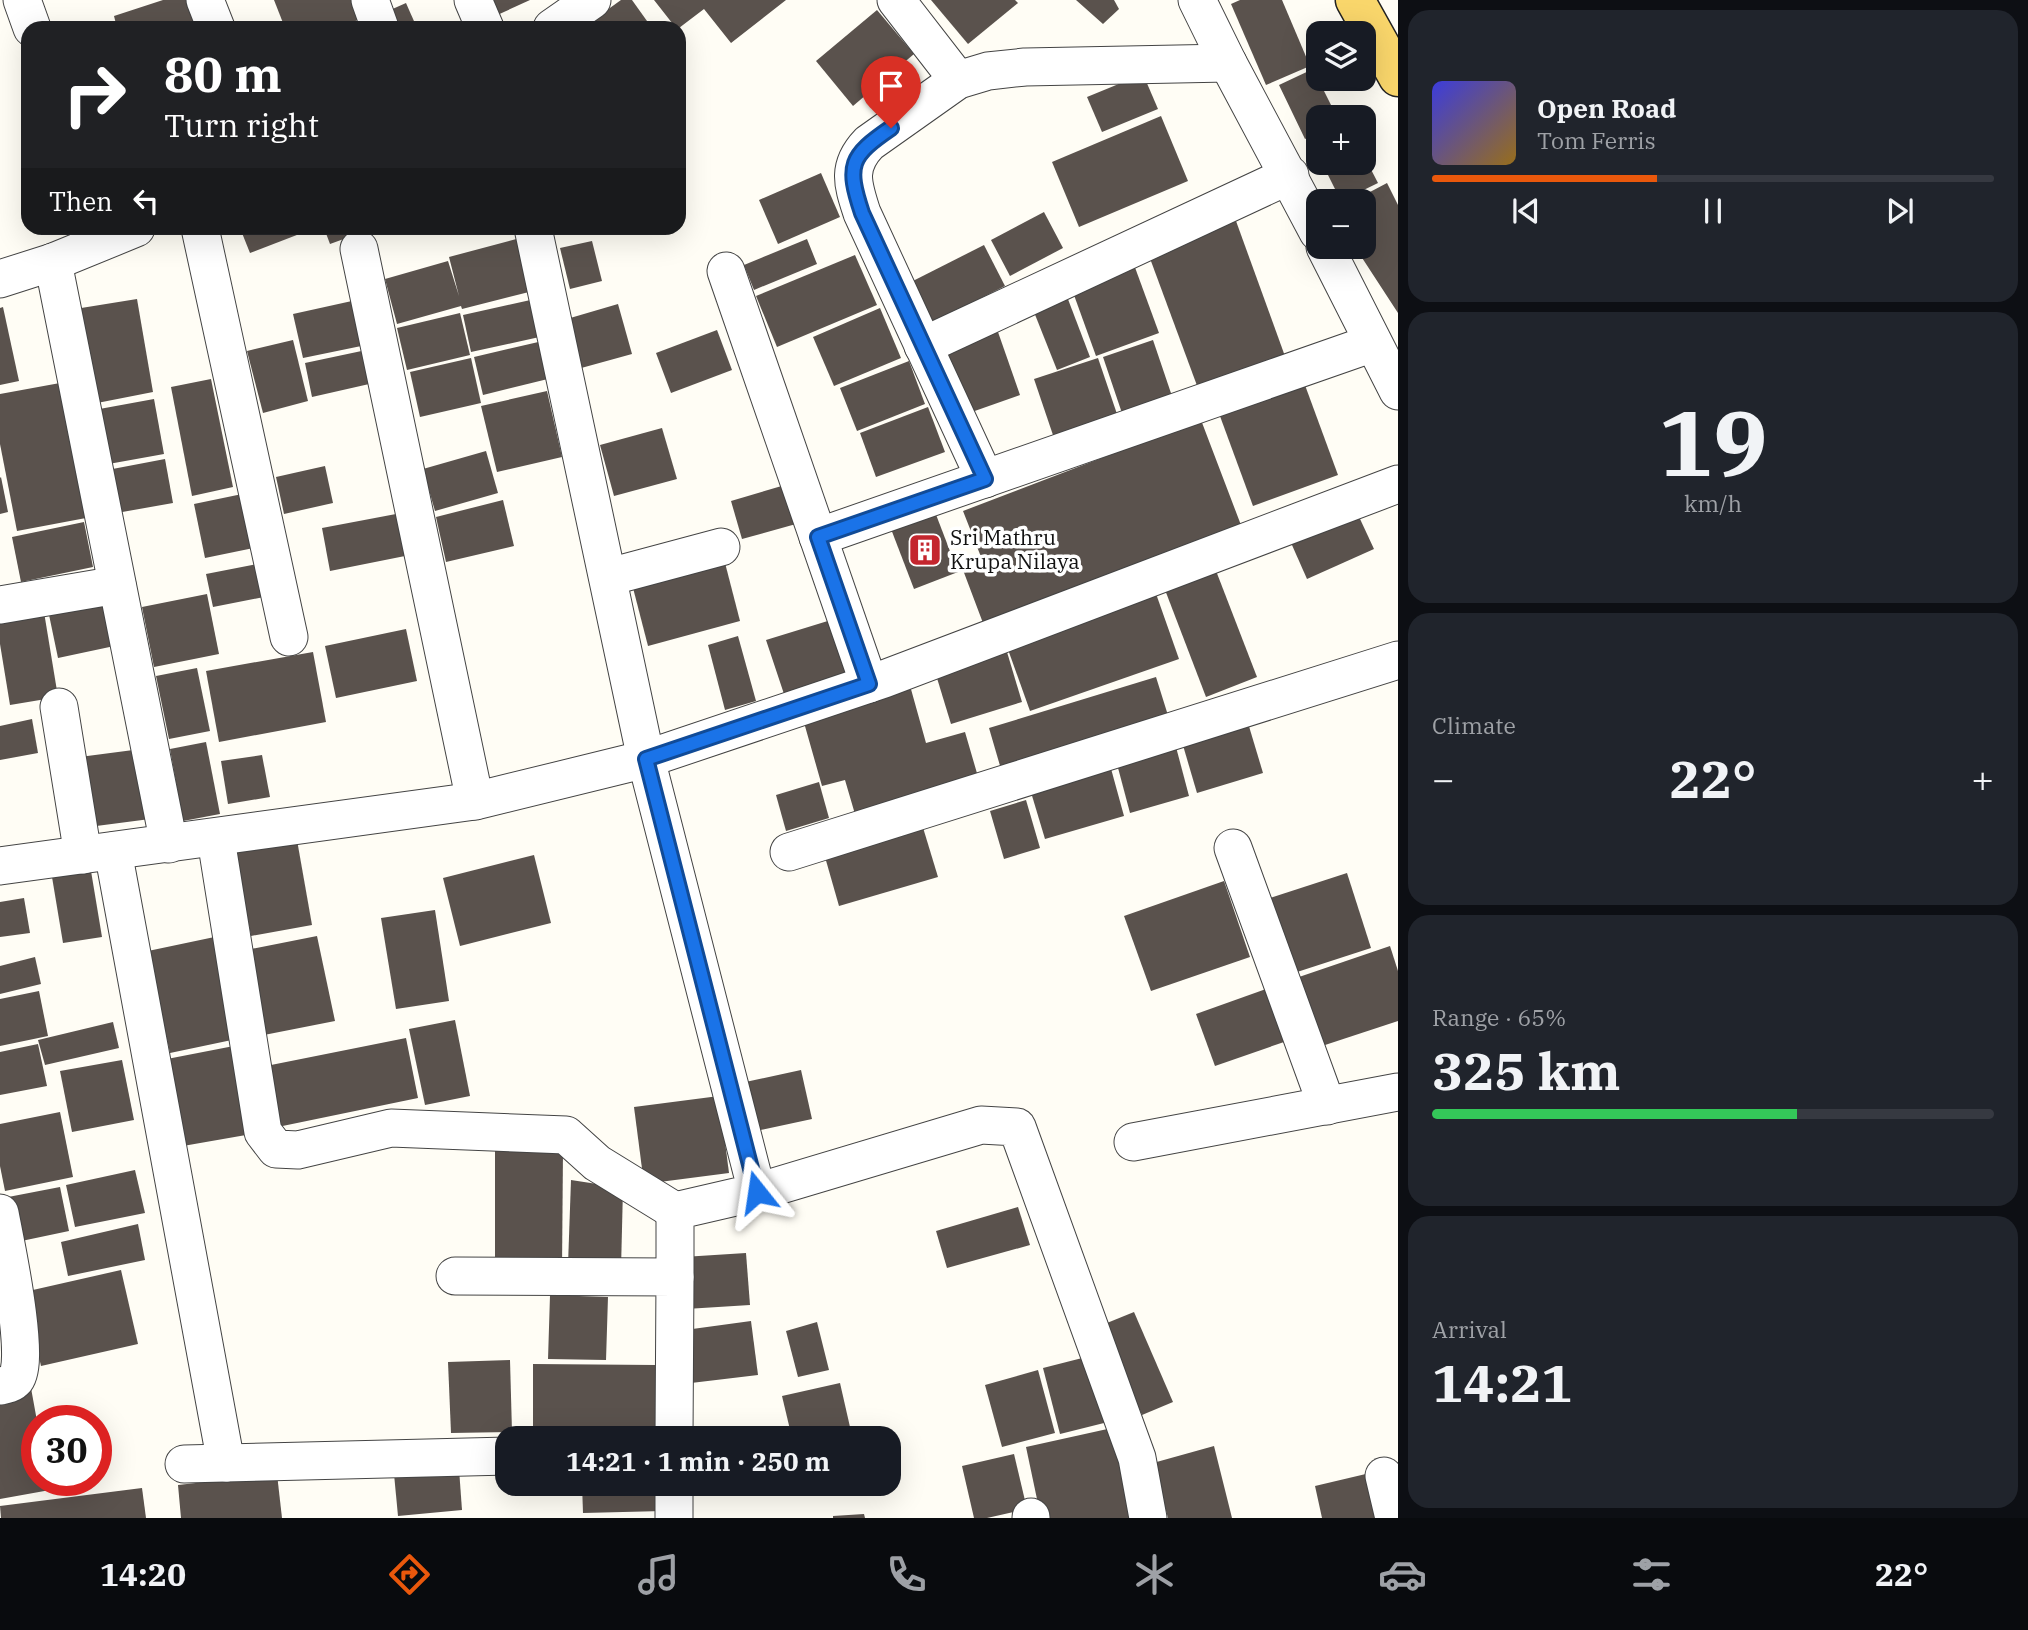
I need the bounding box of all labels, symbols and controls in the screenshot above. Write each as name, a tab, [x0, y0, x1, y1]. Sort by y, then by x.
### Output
map controls	[1306, 21, 1376, 259]
button: layers	[1306, 21, 1376, 91]
text: 80 m	[164, 42, 282, 105]
icon: right	[49, 49, 140, 140]
pin	[861, 56, 921, 128]
icon: arrive	[872, 67, 910, 105]
text: Open Road	[1537, 91, 1676, 125]
text: Turn right	[164, 104, 319, 146]
button: +	[1306, 105, 1376, 175]
text: Tom Ferris	[1537, 125, 1656, 155]
icon: left	[127, 182, 165, 220]
text: Then	[49, 184, 113, 218]
button: −	[1306, 189, 1376, 259]
icon: previous	[1507, 192, 1545, 230]
icon: pause	[1694, 192, 1732, 230]
icon: next	[1881, 192, 1919, 230]
text: 19	[1658, 383, 1768, 501]
text: km/h	[1684, 488, 1742, 518]
place label: Sri Mathru Krupa Nilaya	[950, 523, 1080, 575]
building icon: Sri Mathru Krupa Nilaya	[906, 531, 944, 569]
text: Climate	[1432, 710, 1516, 740]
text: 22°	[1670, 745, 1756, 812]
text: −	[1432, 754, 1455, 803]
text: +	[1971, 754, 1994, 803]
text: Range · 65%	[1432, 1002, 1566, 1032]
text: 325 km	[1432, 1037, 1621, 1104]
position arrow	[720, 1155, 794, 1229]
text: Arrival	[1432, 1314, 1507, 1344]
text: 14:21	[1432, 1349, 1573, 1416]
speed limit sign: 30	[21, 1405, 112, 1496]
text: 14:21 · 1 min · 250 m	[566, 1444, 830, 1478]
icon: directions	[385, 1550, 434, 1599]
icon: music	[634, 1550, 683, 1599]
icon: phone	[882, 1550, 931, 1599]
icon: climate	[1130, 1550, 1179, 1599]
icon: car	[1378, 1550, 1427, 1599]
icon: filters	[1627, 1550, 1676, 1599]
text: 14:20	[100, 1553, 186, 1595]
text: 22°	[1875, 1553, 1928, 1595]

